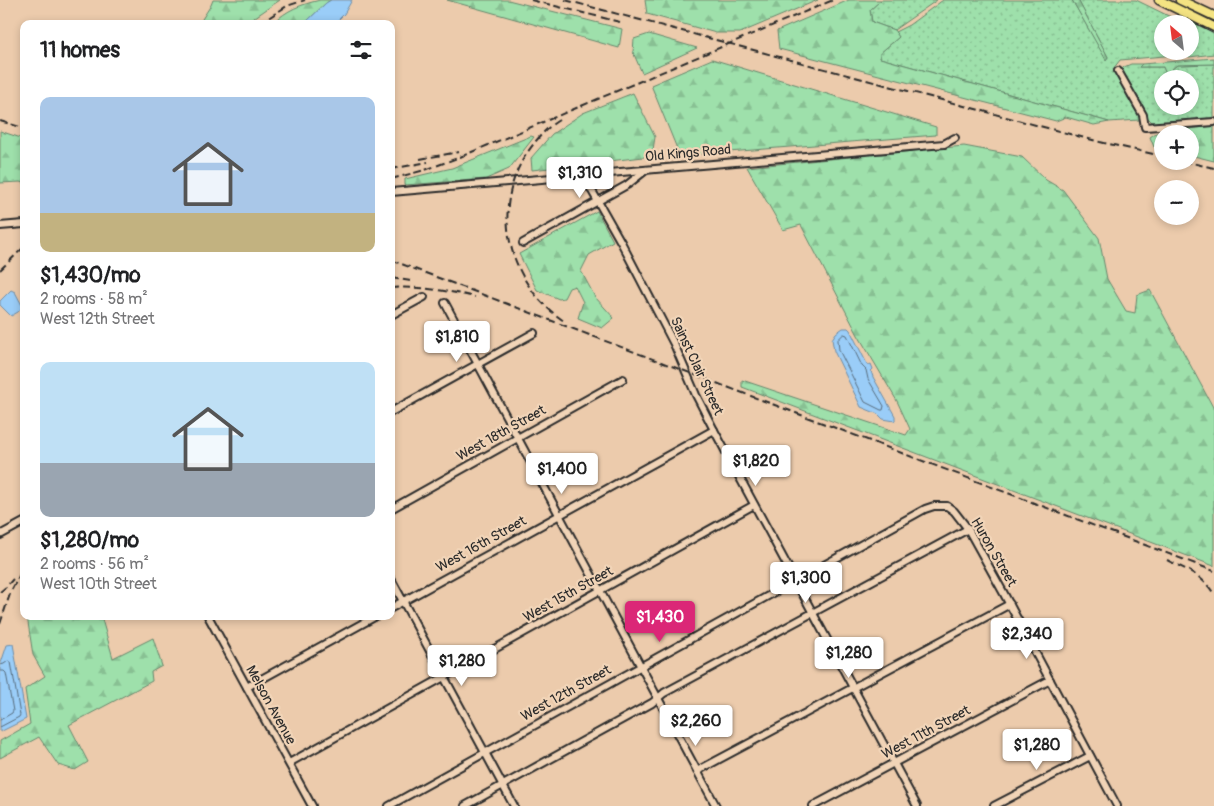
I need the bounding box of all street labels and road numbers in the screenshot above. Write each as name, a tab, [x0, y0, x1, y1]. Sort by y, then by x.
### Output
street label: Old Kings Road	[644, 141, 732, 165]
street label: Sainst Clair Street	[667, 314, 727, 418]
street label: West 18th Street	[453, 401, 549, 465]
street label: West 16th Street	[433, 512, 529, 576]
street label: Huron Street	[967, 514, 1021, 590]
street label: West 15th Street	[520, 562, 616, 626]
street label: West 12th Street	[518, 661, 614, 725]
street label: Melson Avenue	[242, 662, 300, 748]
street label: West 11th Street	[879, 701, 974, 763]

